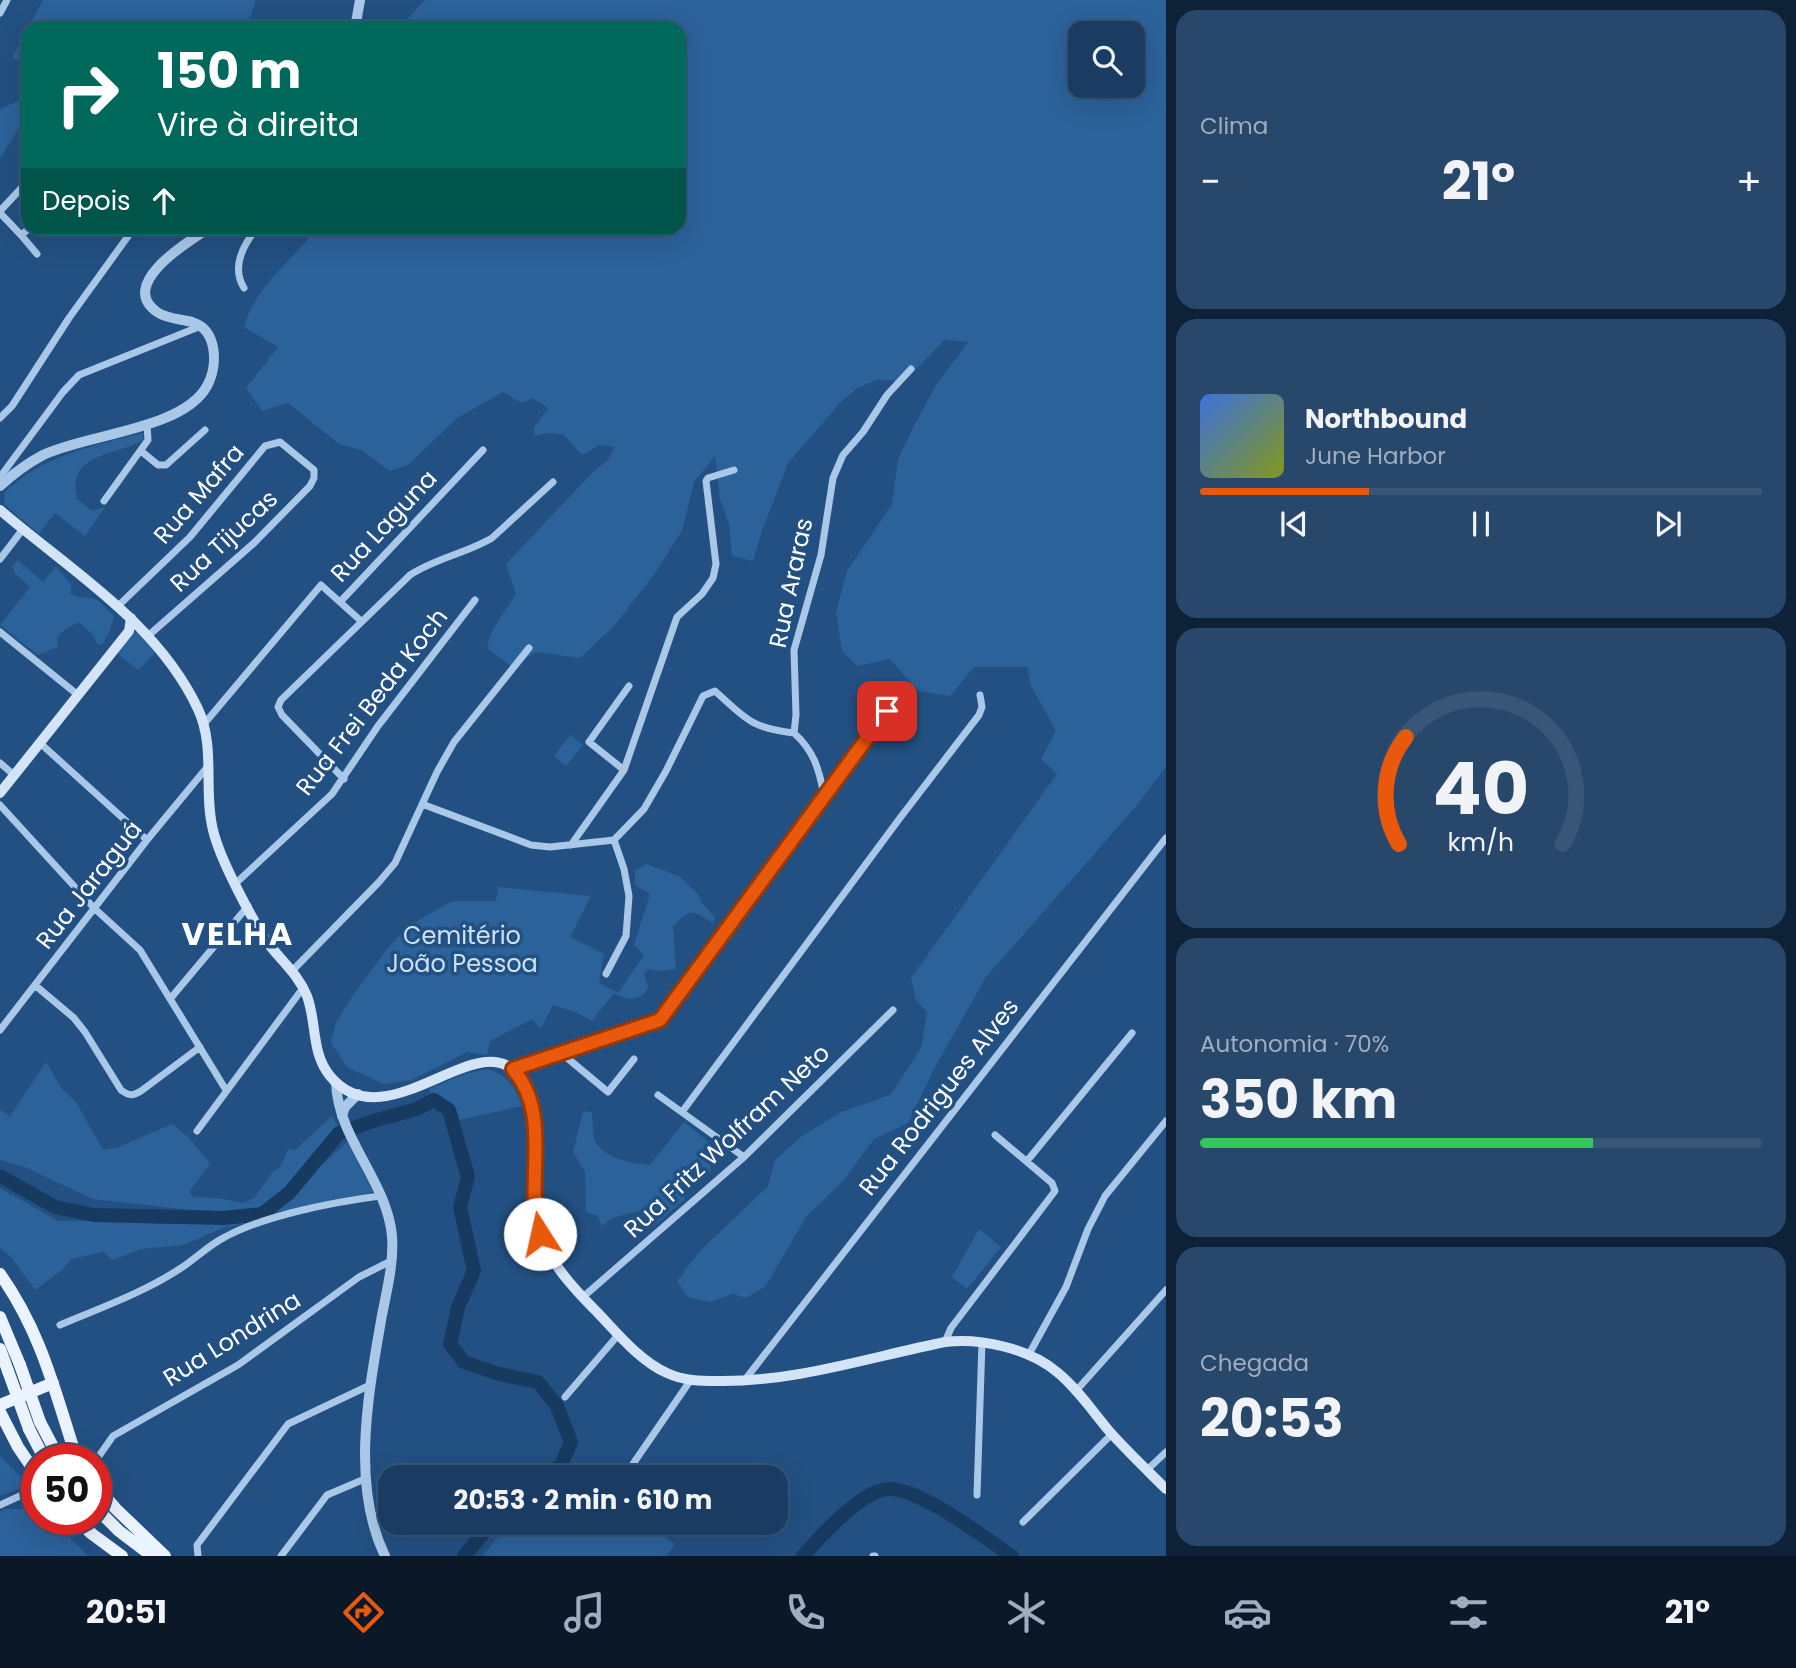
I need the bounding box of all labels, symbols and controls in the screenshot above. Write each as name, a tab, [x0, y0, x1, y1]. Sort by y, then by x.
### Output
map controls	[1068, 21, 1145, 98]
button: search	[1068, 21, 1145, 98]
text: 150 m	[157, 37, 302, 105]
icon: right	[42, 49, 133, 140]
text: Vire à direita	[157, 102, 359, 147]
text: Clima	[1200, 110, 1268, 142]
text: 21°	[1442, 145, 1515, 218]
text: −	[1200, 155, 1221, 208]
text: +	[1736, 155, 1762, 208]
icon: ahead	[145, 182, 183, 220]
text: Depois	[42, 183, 131, 219]
text: Northbound	[1305, 401, 1467, 437]
street label: Rua Mafra	[146, 437, 251, 551]
text: June Harbor	[1305, 440, 1446, 472]
street label: Rua Laguna	[323, 462, 444, 589]
street label: Rua Tijucas	[163, 482, 285, 599]
icon: previous	[1275, 505, 1313, 543]
icon: pause	[1462, 505, 1500, 543]
icon: next	[1649, 505, 1687, 543]
street label: Rua Araras	[761, 515, 820, 651]
street label: Rua Frei Beda Koch	[288, 601, 455, 802]
pin	[857, 681, 917, 741]
icon: arrive	[868, 692, 906, 730]
text: 40	[1433, 738, 1529, 839]
street label: Rua Jaraguá	[28, 814, 149, 956]
text: km/h	[1448, 825, 1514, 860]
district label: VELHA	[182, 911, 294, 956]
park label: Cemitério João Pessoa	[386, 919, 538, 980]
street label: Rua Rodrigues Alves	[851, 991, 1026, 1202]
text: Autonomia · 70%	[1200, 1028, 1389, 1060]
street label: Rua Fritz Wolfram Neto	[617, 1036, 837, 1245]
text: 350 km	[1200, 1063, 1397, 1136]
position arrow	[503, 1197, 577, 1271]
street label: Rua Londrina	[157, 1283, 307, 1394]
text: Chegada	[1200, 1347, 1309, 1379]
text: 20:53	[1200, 1382, 1344, 1455]
speed limit sign: 50	[21, 1444, 112, 1535]
text: 20:53 · 2 min · 610 m	[454, 1482, 712, 1518]
icon: directions	[339, 1588, 388, 1637]
icon: music	[560, 1588, 609, 1637]
icon: phone	[781, 1588, 830, 1637]
icon: climate	[1002, 1588, 1051, 1637]
icon: car	[1223, 1588, 1272, 1637]
icon: filters	[1444, 1588, 1493, 1637]
text: 20:51	[86, 1589, 167, 1634]
text: 21°	[1665, 1589, 1710, 1634]

